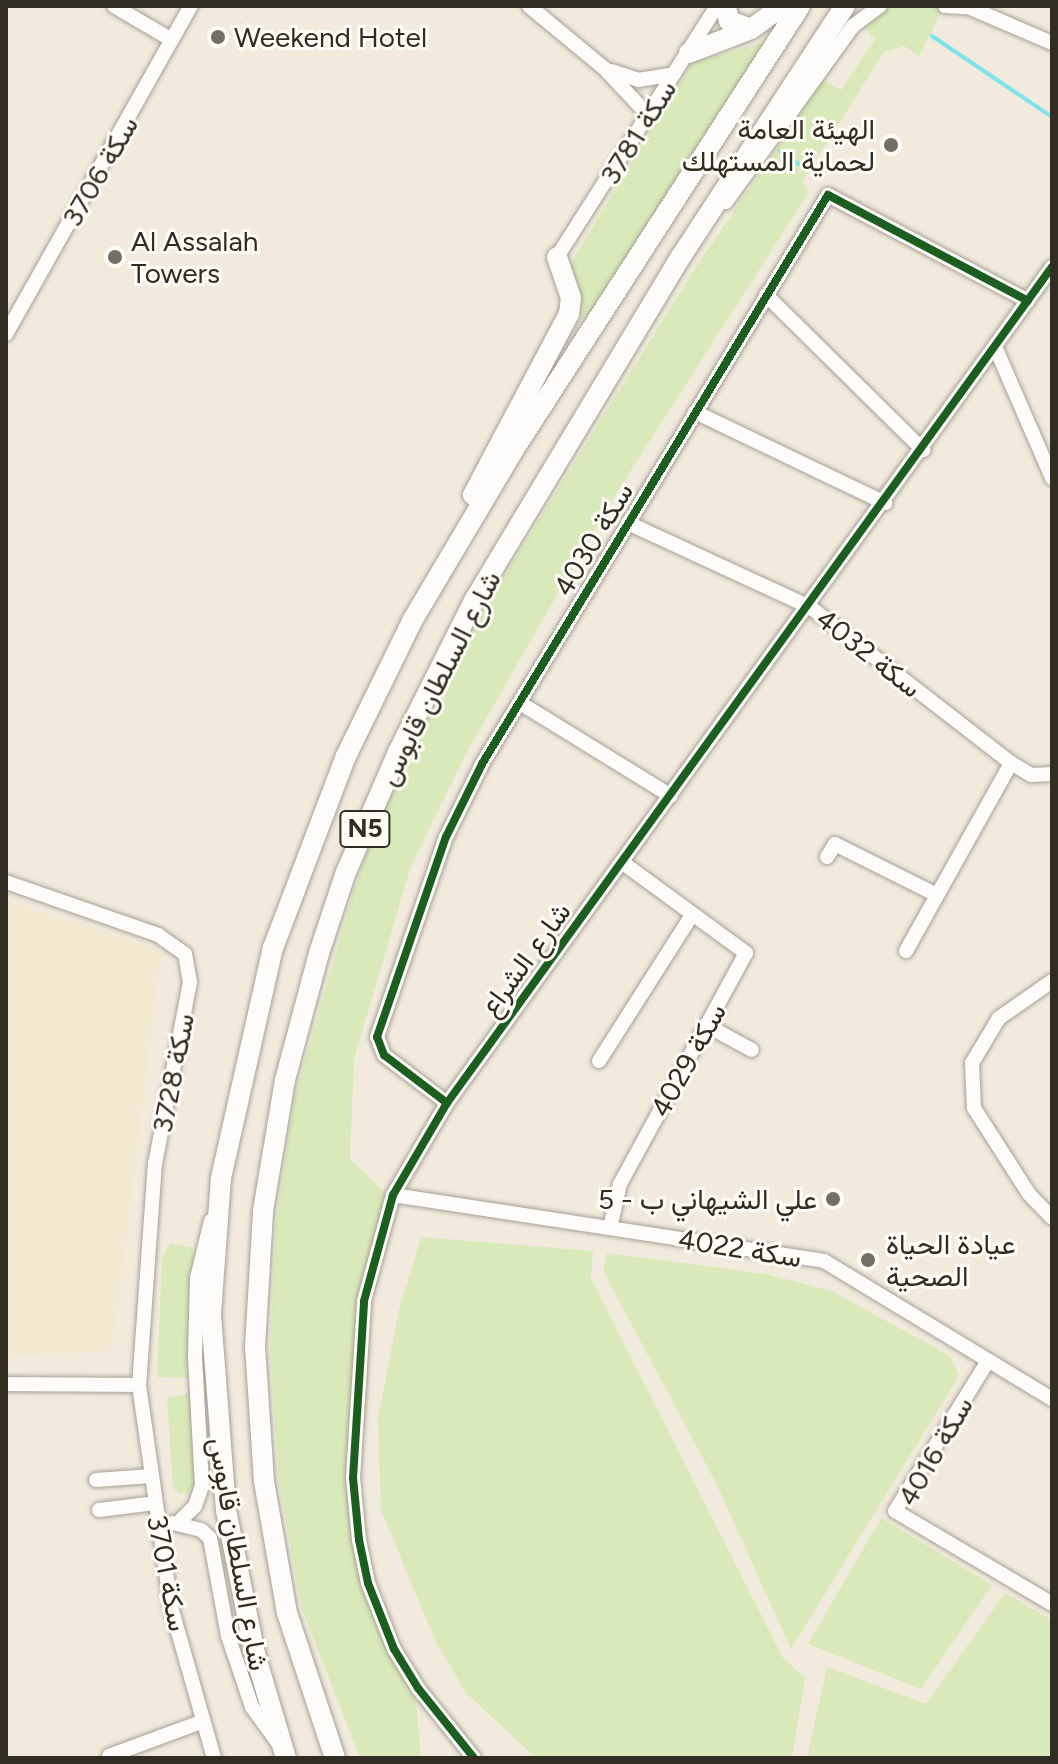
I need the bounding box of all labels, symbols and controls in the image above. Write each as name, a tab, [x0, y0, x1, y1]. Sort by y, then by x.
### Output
place label: Weekend Hotel	[234, 20, 427, 54]
marker: Weekend Hotel	[209, 28, 227, 46]
street label: سكة 3781	[593, 74, 683, 190]
street label: سكة 3706	[55, 110, 145, 232]
place label: الهيئة العامة لحماية المستهلك	[682, 112, 875, 178]
marker: الهيئة العامة لحماية المستهلك	[882, 136, 900, 154]
place label: Al Assalah Towers	[131, 224, 258, 290]
marker: Al Assalah Towers	[106, 248, 124, 266]
street label: سكة 4030	[546, 476, 640, 602]
street label: شارع السلطان قابوس	[370, 565, 508, 791]
street label: سكة 4032	[810, 602, 928, 704]
road number: N5	[339, 807, 391, 851]
street label: شارع الشراع	[472, 895, 578, 1023]
street label: سكة 4029	[643, 997, 733, 1123]
street label: سكة 3728	[145, 1010, 201, 1136]
place label: علي الشيهاني ب - 5	[598, 1182, 817, 1216]
marker: علي الشيهاني ب - 5	[824, 1190, 842, 1208]
street label: سكة 4022	[676, 1222, 804, 1274]
place label: عيادة الحياة الصحية	[886, 1227, 1016, 1293]
marker: عيادة الحياة الصحية	[857, 1249, 879, 1271]
street label: سكة 4016	[890, 1390, 980, 1512]
street label: شارع السلطان قابوس	[202, 1435, 276, 1673]
street label: سكة 3701	[140, 1512, 196, 1634]

